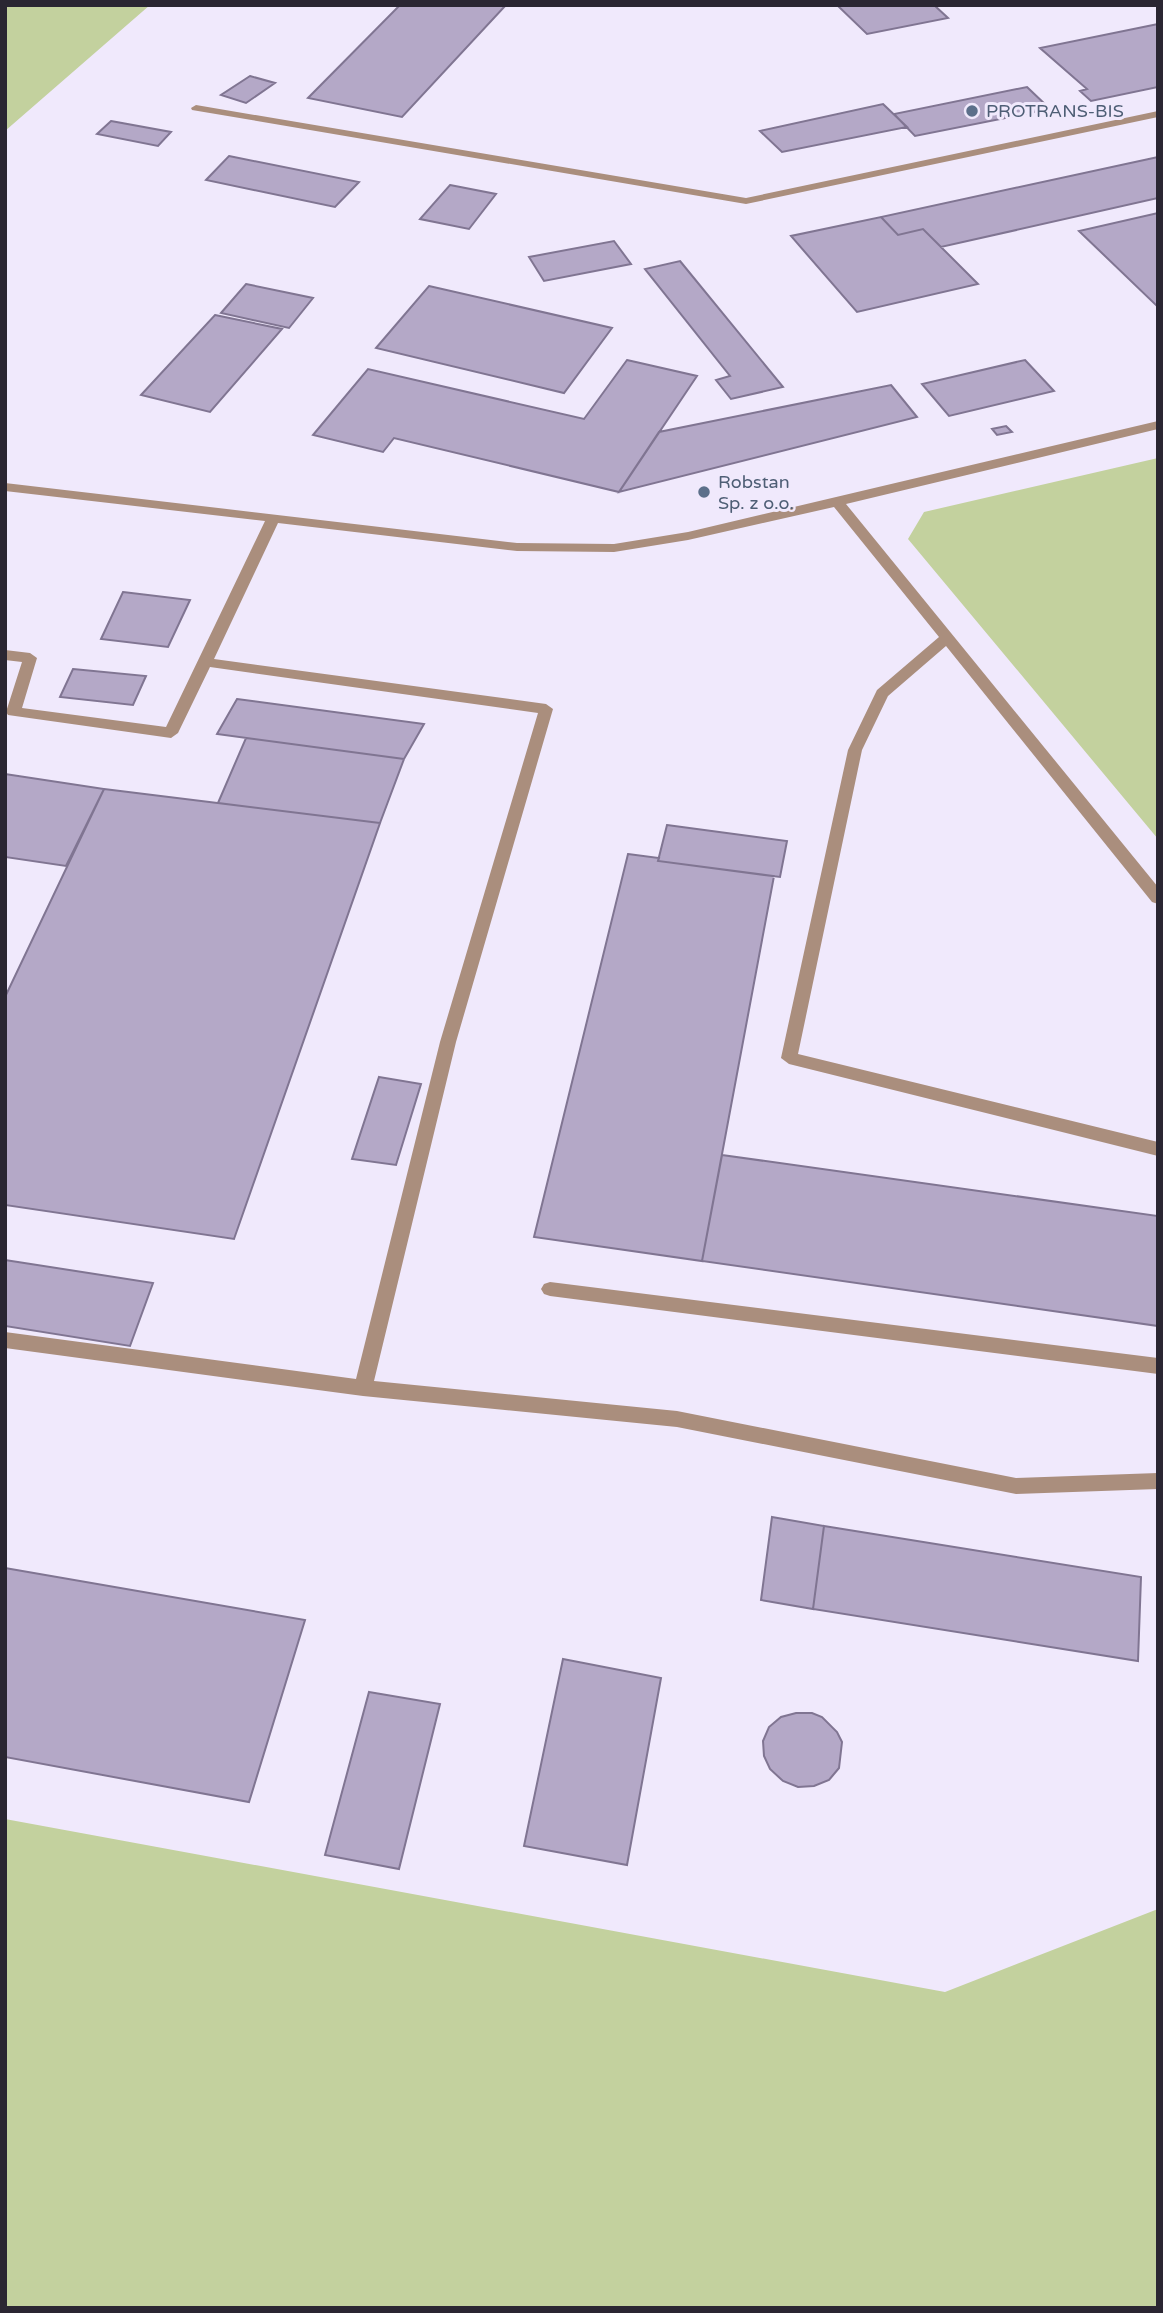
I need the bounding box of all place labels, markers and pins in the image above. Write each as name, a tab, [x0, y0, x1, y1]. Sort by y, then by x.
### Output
place label: PROTRANS-BIS	[986, 100, 1124, 122]
marker: PROTRANS-BIS	[964, 103, 980, 119]
place label: Robstan Sp. z o.o.	[718, 471, 794, 514]
marker: Robstan Sp. z o.o.	[696, 484, 712, 500]

